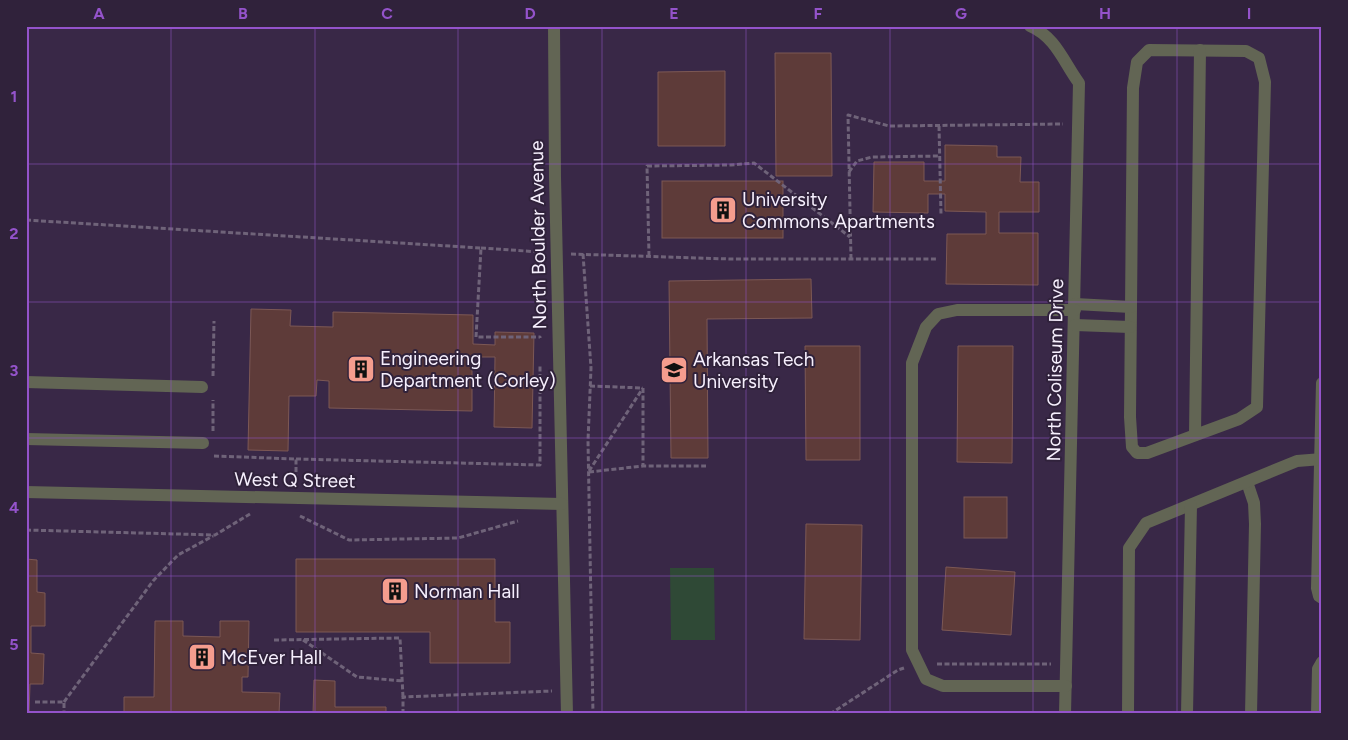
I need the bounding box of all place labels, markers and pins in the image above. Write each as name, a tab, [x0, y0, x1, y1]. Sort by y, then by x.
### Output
place label: University Commons Apartments	[742, 188, 935, 233]
building icon: University Commons Apartments	[708, 195, 738, 225]
place label: Engineering Department (Corley)	[380, 347, 556, 392]
place label: Arkansas Tech University	[693, 348, 814, 393]
building icon: Engineering Department (Corley)	[346, 354, 376, 384]
school or university icon: Arkansas Tech University	[659, 355, 689, 385]
building icon: Norman Hall	[380, 576, 410, 606]
place label: Norman Hall	[414, 580, 520, 603]
building icon: McEver Hall	[187, 642, 217, 672]
place label: McEver Hall	[221, 646, 322, 669]

